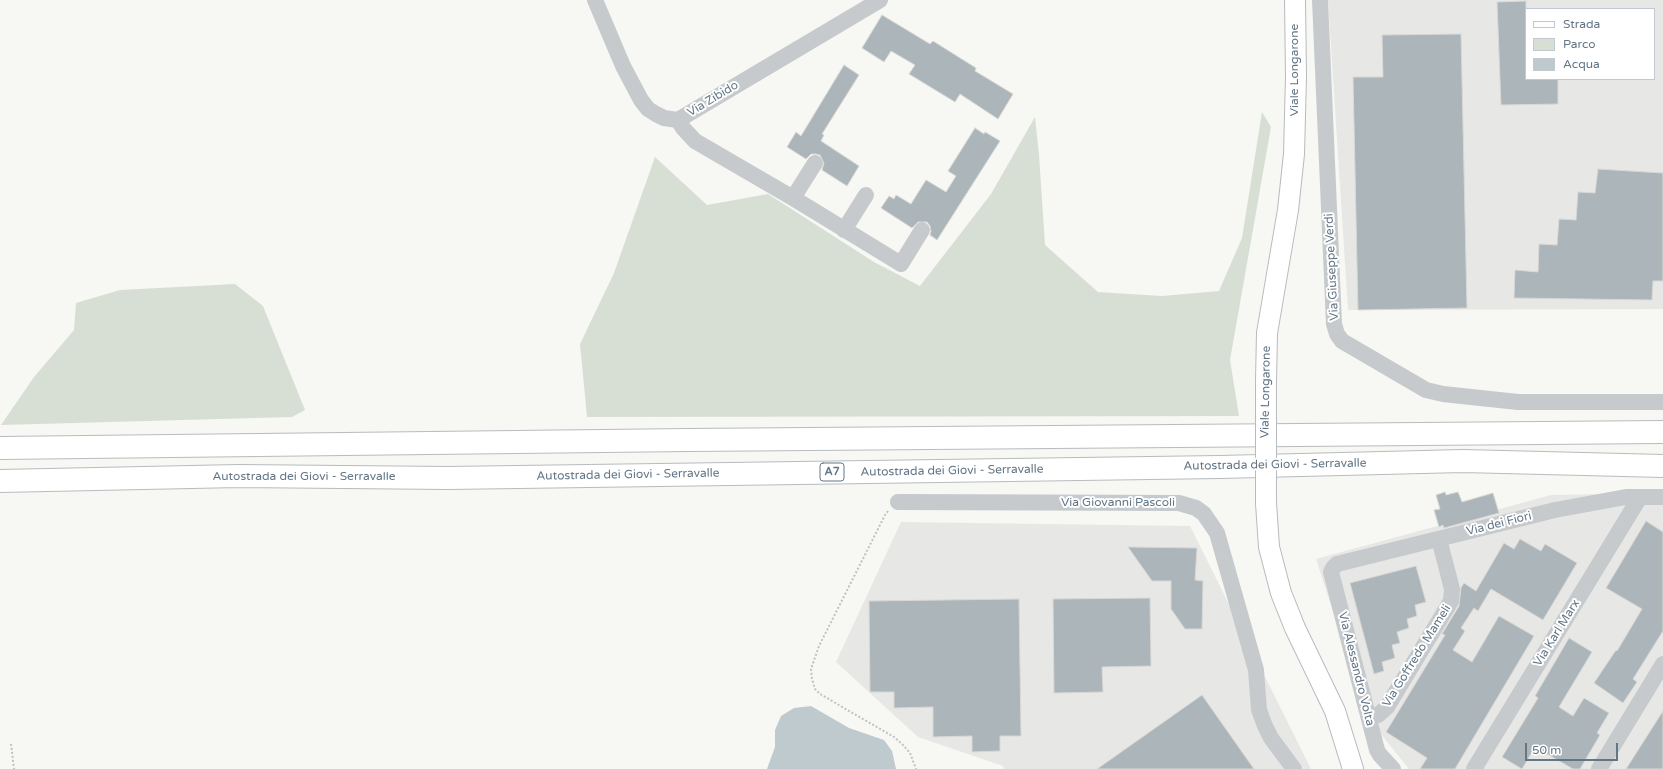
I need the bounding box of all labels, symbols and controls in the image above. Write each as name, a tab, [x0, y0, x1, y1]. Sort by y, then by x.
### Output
legend	[1525, 8, 1655, 80]
text: Strada	[1563, 17, 1600, 31]
street label: Viale Longarone	[1288, 24, 1302, 116]
text: Parco	[1563, 37, 1596, 51]
text: Acqua	[1563, 57, 1600, 71]
street label: Via Zibido	[685, 78, 741, 120]
street label: Via Giuseppe Verdi	[1322, 213, 1342, 321]
street label: Viale Longarone	[1258, 346, 1274, 438]
street label: Autostrada dei Giovi - Serravalle	[1183, 456, 1367, 474]
street label: Autostrada dei Giovi - Serravalle	[860, 462, 1044, 480]
road number: A7	[820, 463, 844, 481]
street label: Autostrada dei Giovi - Serravalle	[536, 466, 720, 484]
street label: Autostrada dei Giovi - Serravalle	[212, 470, 396, 484]
street label: Via Giovanni Pascoli	[1061, 496, 1175, 510]
street label: Via dei Fiori	[1465, 509, 1533, 539]
street label: Via Karl Marx	[1531, 597, 1583, 669]
street label: Via Goffredo Mameli	[1380, 602, 1454, 710]
street label: Via Alessandro Volta	[1335, 611, 1377, 727]
scale bar	[1527, 735, 1620, 761]
text: 50 m	[1532, 743, 1561, 757]

